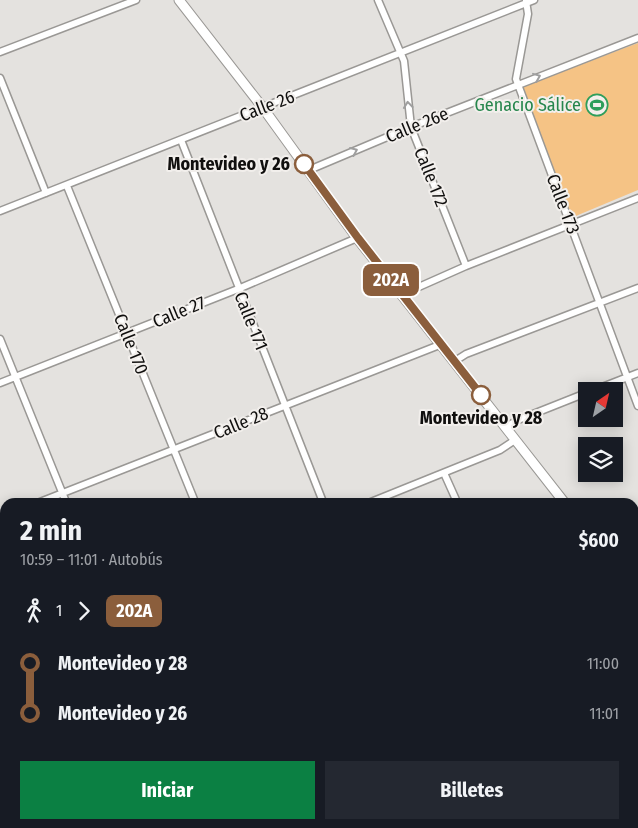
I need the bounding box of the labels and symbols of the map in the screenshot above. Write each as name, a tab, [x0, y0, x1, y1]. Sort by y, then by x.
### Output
one-way arrow	[532, 73, 541, 83]
street label: Calle 26	[236, 85, 298, 126]
sports icon: Genacio Sálice	[585, 93, 609, 117]
place label: Genacio Sálice	[474, 94, 581, 116]
one-way arrow	[403, 101, 414, 109]
street label: Calle 26e	[382, 102, 452, 148]
street label: Calle 172	[409, 144, 453, 210]
one-way arrow	[349, 147, 358, 157]
place label: Montevideo y 26	[168, 153, 290, 175]
marker: Montevideo y 26	[294, 154, 314, 174]
street label: Calle 173	[542, 171, 584, 237]
line badge: 202A	[356, 264, 426, 296]
street label: Calle 171	[229, 288, 273, 354]
street label: Calle 27	[149, 291, 209, 333]
street label: Calle 170	[109, 310, 153, 378]
north arrow	[578, 382, 622, 428]
marker: Montevideo y 28	[471, 385, 491, 405]
street label: Calle 28	[210, 402, 272, 444]
place label: Montevideo y 28	[420, 407, 543, 429]

